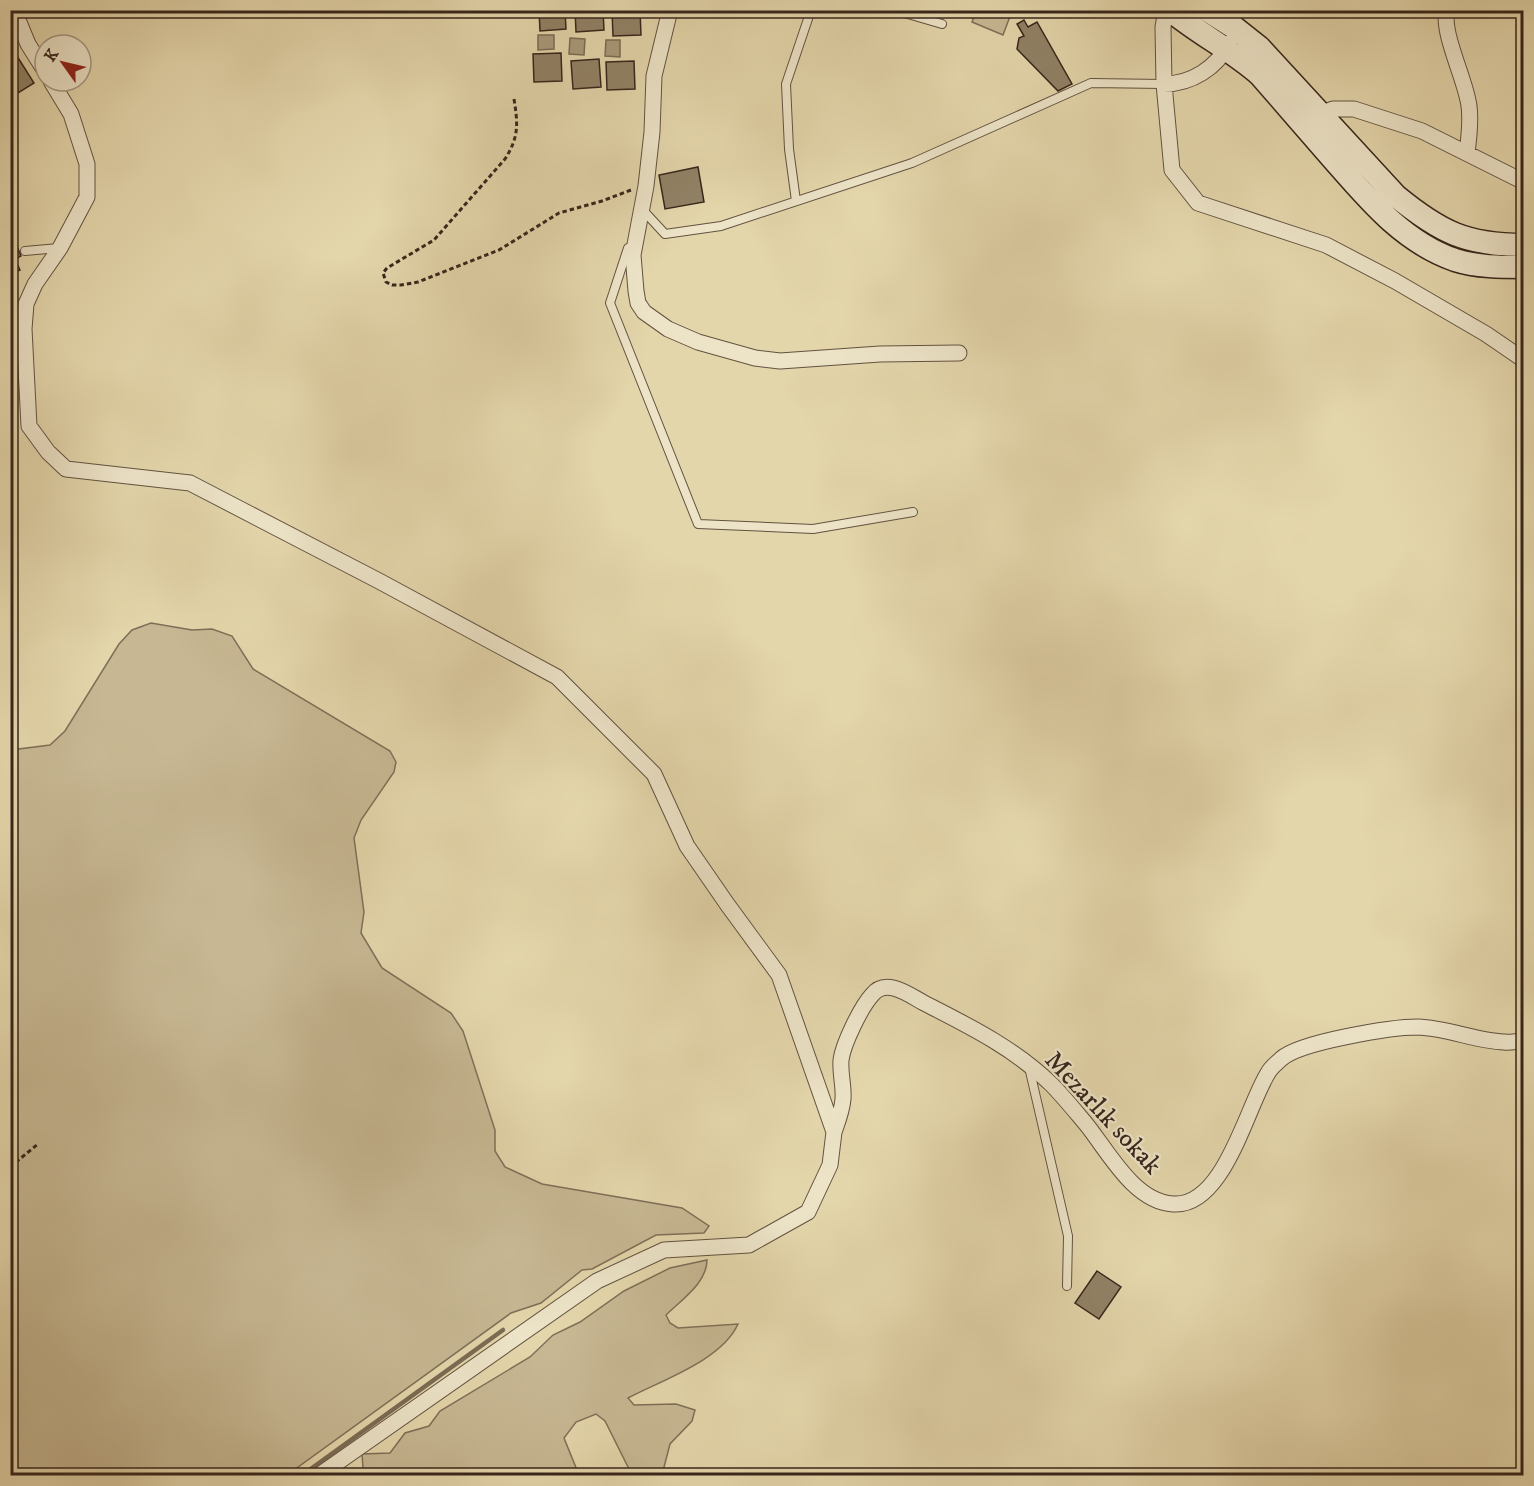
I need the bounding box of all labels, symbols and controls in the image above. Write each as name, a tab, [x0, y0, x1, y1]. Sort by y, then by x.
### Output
north arrow	[33, 33, 93, 93]
text: K	[40, 44, 63, 65]
street label: Mezarlık sokak	[1037, 1044, 1169, 1182]

